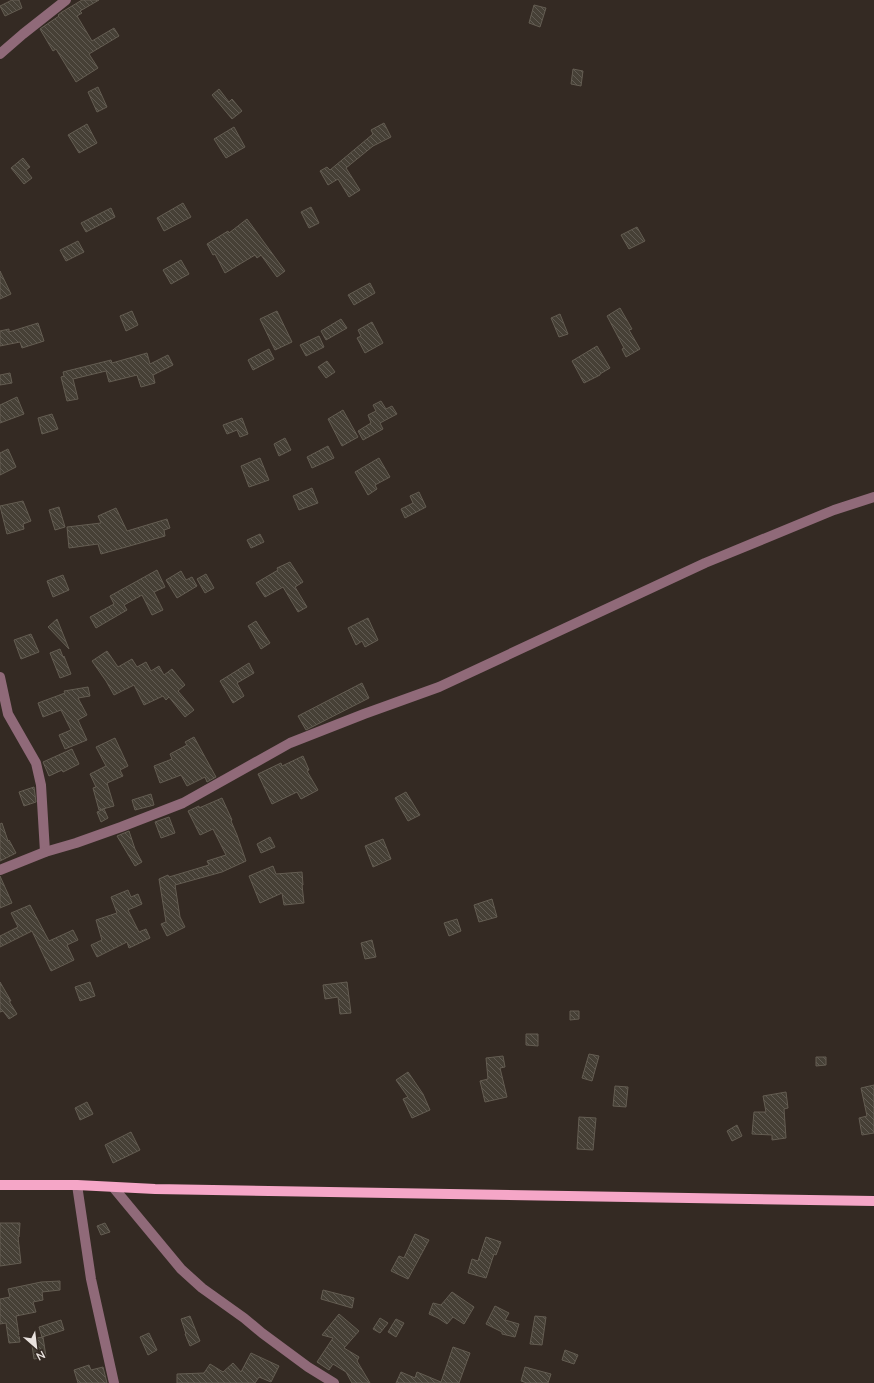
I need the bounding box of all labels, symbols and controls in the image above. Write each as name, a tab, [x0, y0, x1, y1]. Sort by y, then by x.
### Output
north arrow	[16, 1327, 56, 1367]
text: N	[33, 1347, 48, 1364]

